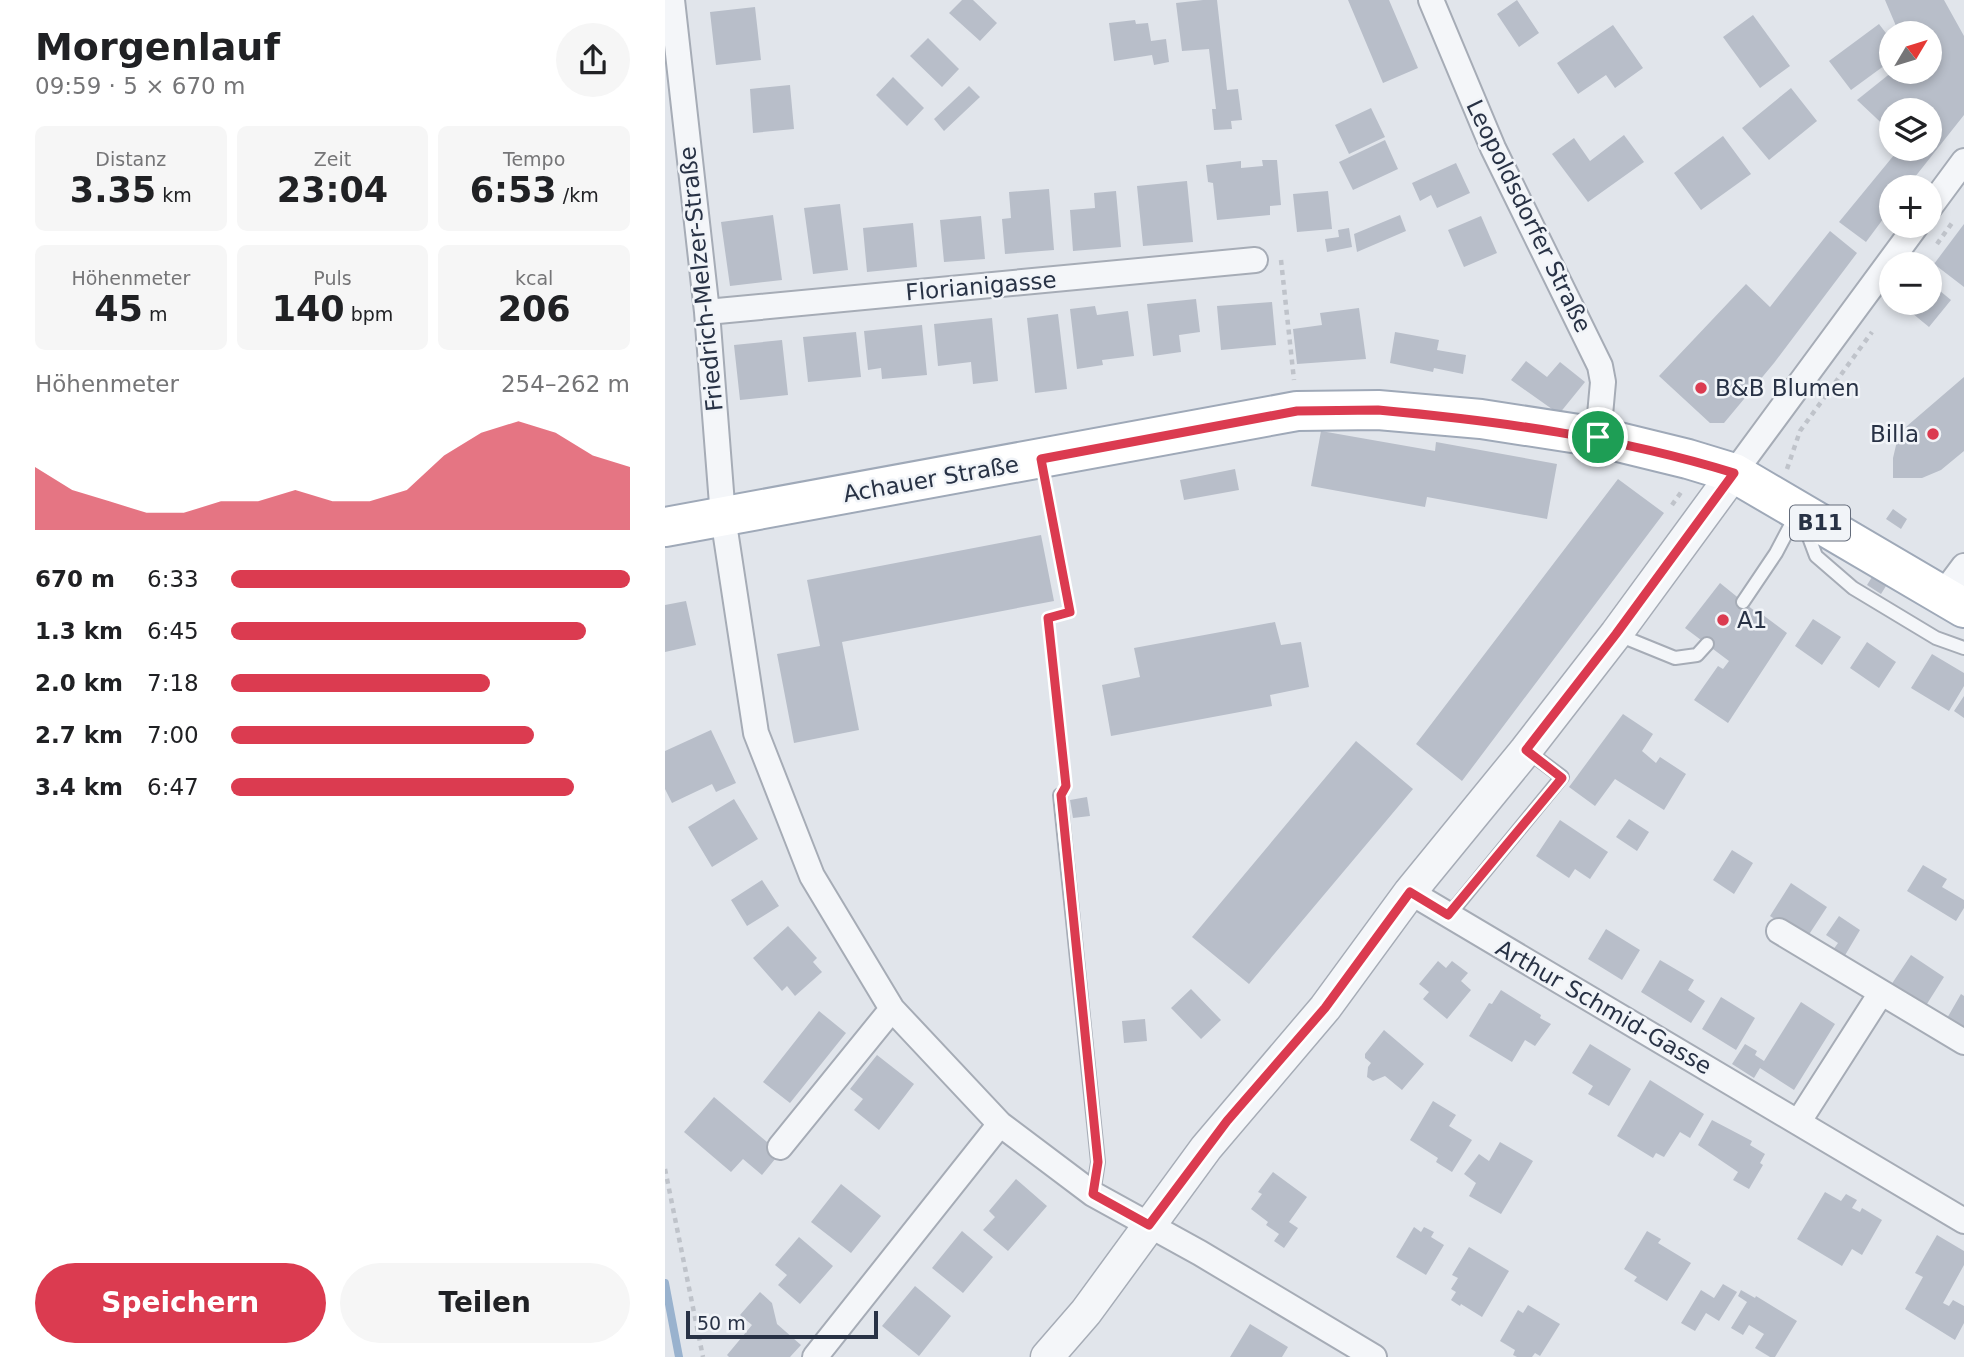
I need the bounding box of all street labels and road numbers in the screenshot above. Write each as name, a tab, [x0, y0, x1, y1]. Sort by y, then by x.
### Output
street label: Leopoldsdorfer Straße	[1461, 96, 1597, 336]
street label: Friedrich-Melzer-Straße	[674, 145, 728, 413]
street label: Florianigasse	[904, 266, 1058, 306]
street label: Achauer Straße	[841, 451, 1021, 507]
road number: B11	[1790, 505, 1850, 540]
street label: Arthur Schmid-Gasse	[1492, 935, 1716, 1079]

